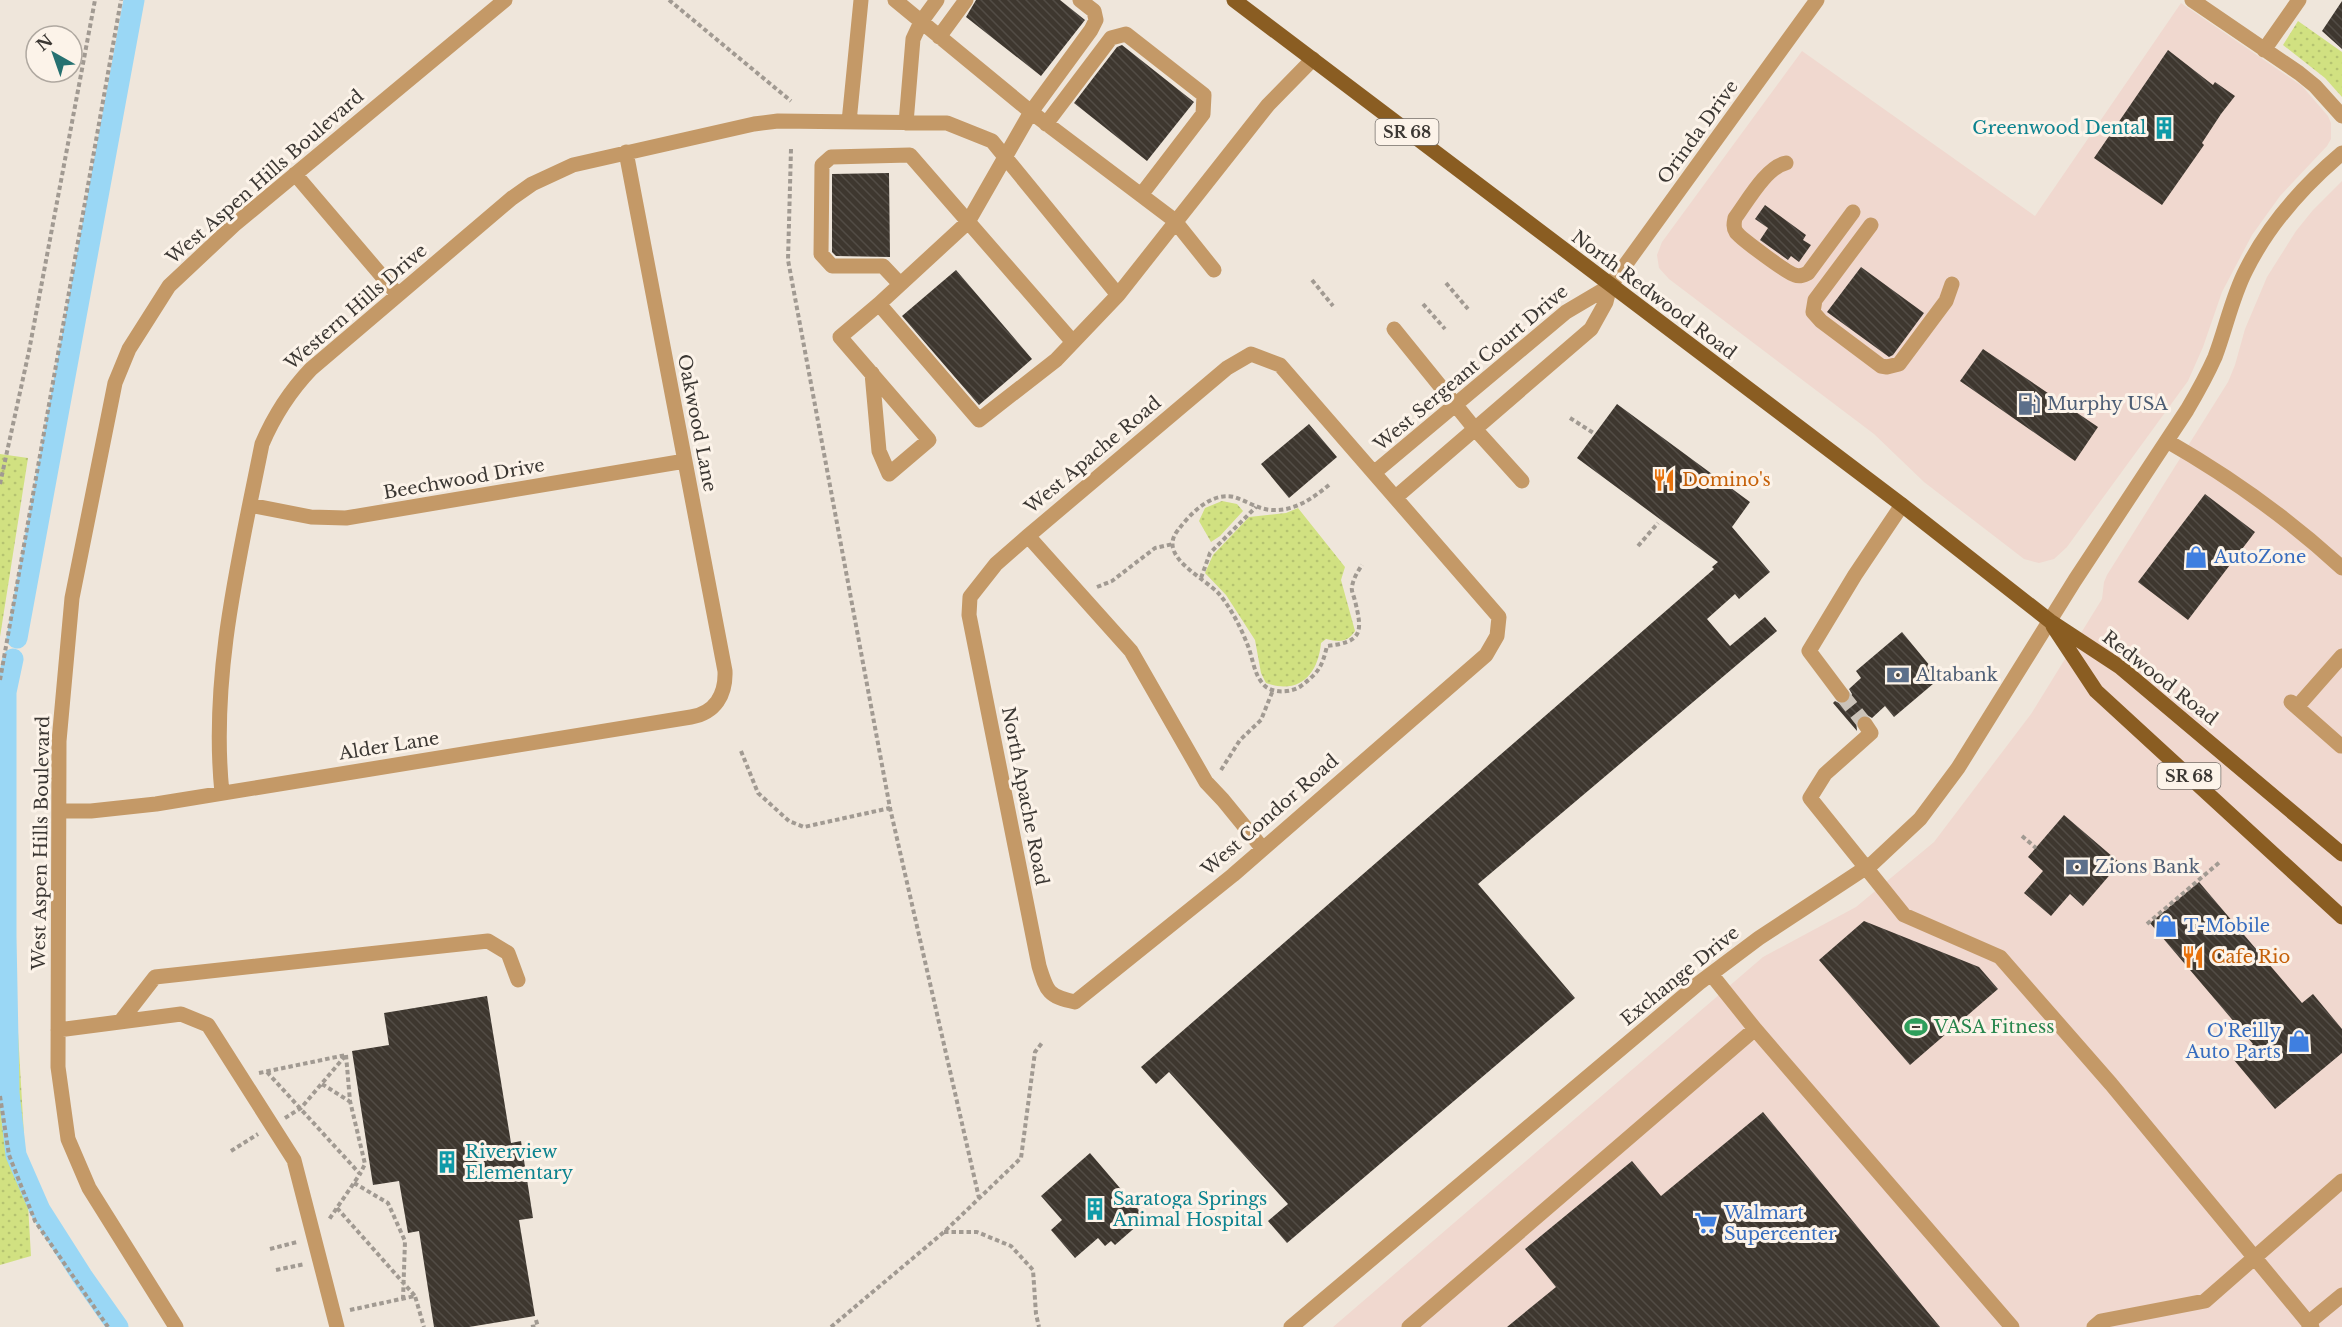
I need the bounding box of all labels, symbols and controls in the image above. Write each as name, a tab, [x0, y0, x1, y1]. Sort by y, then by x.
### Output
north arrow	[24, 24, 84, 84]
text: N	[32, 30, 57, 55]
street label: Orinda Drive	[1653, 76, 1743, 188]
street label: West Aspen Hills Boulevard	[161, 85, 368, 269]
building icon: Greenwood Dental	[2151, 115, 2177, 141]
place label: Greenwood Dental	[1972, 117, 2146, 139]
road number: SR 68	[1376, 119, 1438, 145]
street label: North Redwood Road	[1567, 226, 1741, 364]
street label: Western Hills Drive	[280, 239, 431, 375]
street label: West Sergeant Court Drive	[1369, 280, 1572, 456]
street label: Oakwood Lane	[673, 352, 721, 494]
fuel station icon: Murphy USA	[2016, 391, 2042, 417]
street label: West Apache Road	[1020, 392, 1166, 519]
place label: Murphy USA	[2047, 393, 2169, 415]
street label: Beechwood Drive	[382, 454, 546, 504]
restaurant icon: Domino's	[1651, 467, 1677, 493]
place label: Domino's	[1682, 469, 1771, 491]
shop icon: AutoZone	[2183, 544, 2209, 570]
place label: AutoZone	[2213, 546, 2306, 568]
street label: Redwood Road	[2098, 626, 2222, 730]
bank icon: Altabank	[1885, 662, 1911, 688]
place label: Altabank	[1915, 664, 1998, 686]
street label: North Apache Road	[997, 705, 1053, 887]
street label: West Aspen Hills Boulevard	[28, 716, 54, 971]
street label: Alder Lane	[336, 727, 441, 765]
street label: West Condor Road	[1196, 750, 1343, 881]
road number: SR 68	[2158, 763, 2220, 789]
bank icon: Zions Bank	[2064, 854, 2090, 880]
place label: Zions Bank	[2095, 856, 2200, 878]
shop icon: T-Mobile	[2153, 913, 2179, 939]
place label: T-Mobile	[2184, 915, 2270, 937]
street label: Exchange Drive	[1616, 922, 1744, 1030]
restaurant icon: Cafe Rio	[2180, 944, 2206, 970]
place label: Cafe Rio	[2211, 946, 2290, 968]
sports icon: VASA Fitness	[1903, 1014, 1929, 1040]
place label: VASA Fitness	[1933, 1016, 2054, 1038]
place label: O'Reilly Auto Parts	[2185, 1020, 2281, 1063]
shop icon: O'Reilly Auto Parts	[2286, 1028, 2312, 1054]
place label: Riverview Elementary	[465, 1141, 574, 1184]
building icon: Riverview Elementary	[434, 1149, 460, 1175]
place label: Saratoga Springs Animal Hospital	[1112, 1188, 1267, 1231]
building icon: Saratoga Springs Animal Hospital	[1082, 1196, 1108, 1222]
place label: Walmart Supercenter	[1723, 1202, 1837, 1245]
supermarket icon: Walmart Supercenter	[1693, 1210, 1719, 1236]

